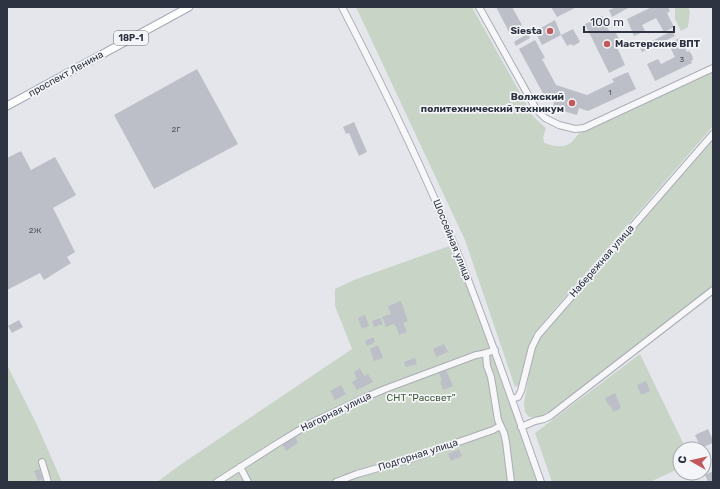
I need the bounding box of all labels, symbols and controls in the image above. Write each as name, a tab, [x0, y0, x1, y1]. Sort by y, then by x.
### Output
scale bar	[584, 8, 674, 34]
text: 100 m	[590, 15, 624, 29]
place label: Siesta	[510, 25, 542, 37]
marker: Siesta	[545, 26, 555, 36]
road number: 18Р-1	[114, 31, 148, 45]
place label: Мастерские ВПТ	[615, 38, 701, 50]
marker: Мастерские ВПТ	[602, 39, 612, 49]
street label: проспект Ленина	[26, 48, 106, 100]
house number: 3	[680, 55, 685, 64]
house number: 1	[608, 88, 612, 97]
place label: Волжский политехнический техникум	[421, 91, 564, 115]
marker: Волжский политехнический техникум	[567, 98, 577, 108]
house number: 2Г	[172, 125, 181, 134]
street label: Шоссейная улица	[430, 198, 474, 282]
street label: Набережная улица	[567, 222, 637, 300]
house number: 2Ж	[29, 226, 41, 235]
street label: Нагорная улица	[299, 390, 373, 434]
park label: СНТ "Рассвет"	[387, 392, 456, 404]
street label: Подгорная улица	[377, 436, 459, 474]
north arrow	[672, 441, 712, 481]
text: С	[676, 455, 690, 464]

